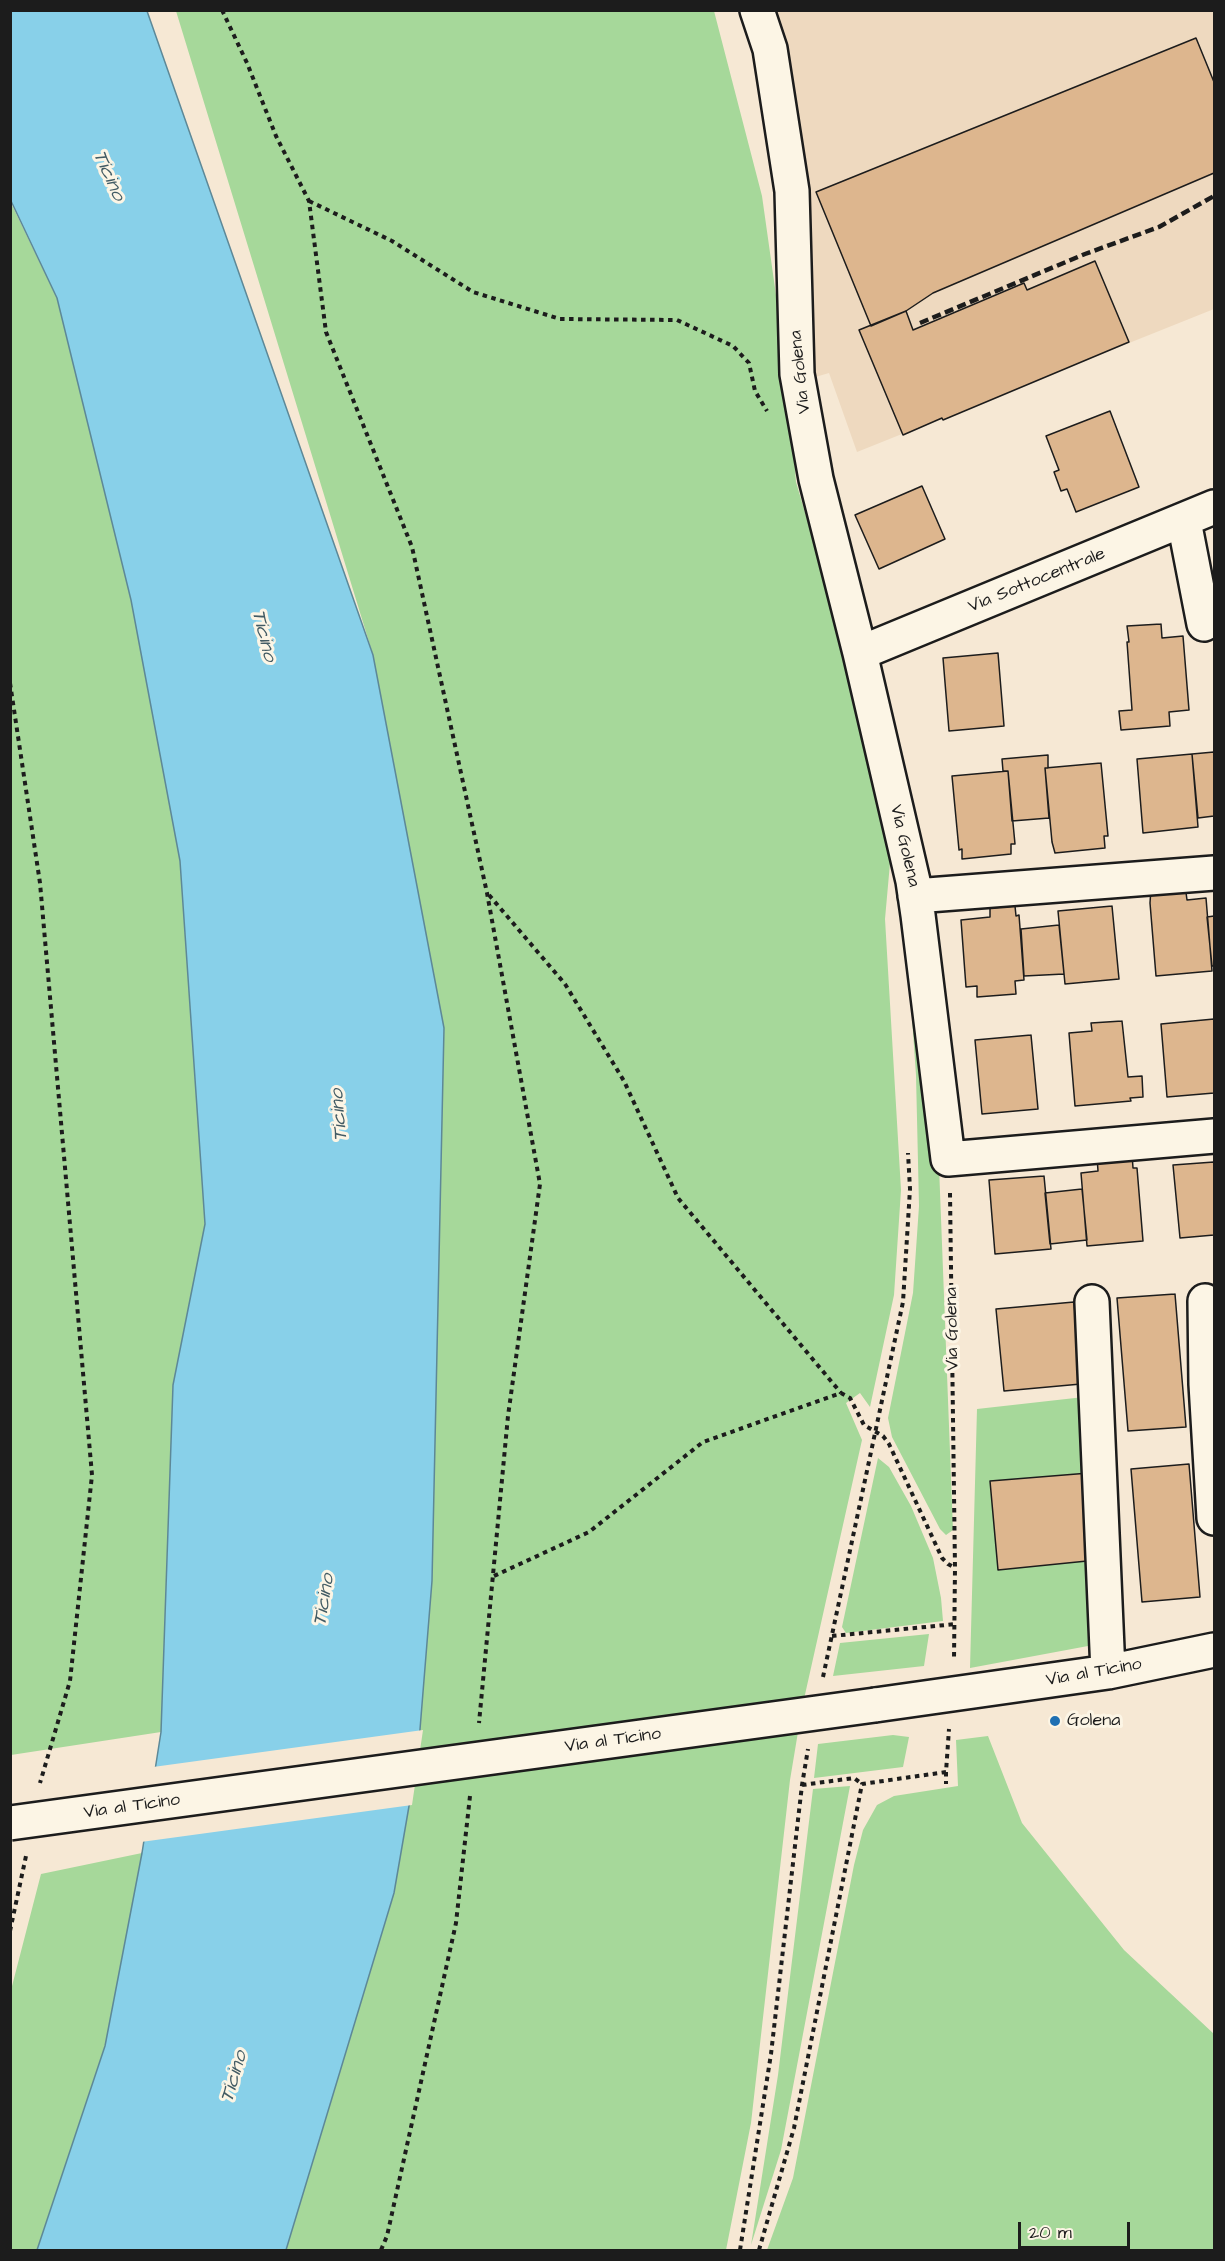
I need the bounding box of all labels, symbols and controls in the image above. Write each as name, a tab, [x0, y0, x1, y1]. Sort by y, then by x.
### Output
water label: Ticino	[86, 147, 130, 205]
street label: Via Golena	[786, 329, 816, 415]
street label: Via Sottocentrale	[965, 544, 1109, 618]
water label: Ticino	[245, 608, 281, 664]
street label: Via Golena	[884, 803, 924, 889]
water label: Ticino	[326, 1088, 354, 1142]
street label: Via Golena	[941, 1287, 965, 1371]
water label: Ticino	[309, 1572, 341, 1628]
street label: Via al Ticino	[1044, 1654, 1144, 1692]
place label: Golena	[1067, 1710, 1120, 1732]
marker: Golena	[1048, 1714, 1062, 1728]
street label: Via al Ticino	[564, 1724, 662, 1758]
street label: Via al Ticino	[83, 1790, 181, 1824]
water label: Ticino	[216, 2048, 254, 2106]
scale bar	[1021, 2210, 1134, 2248]
text: 20 m	[1029, 2220, 1072, 2245]

